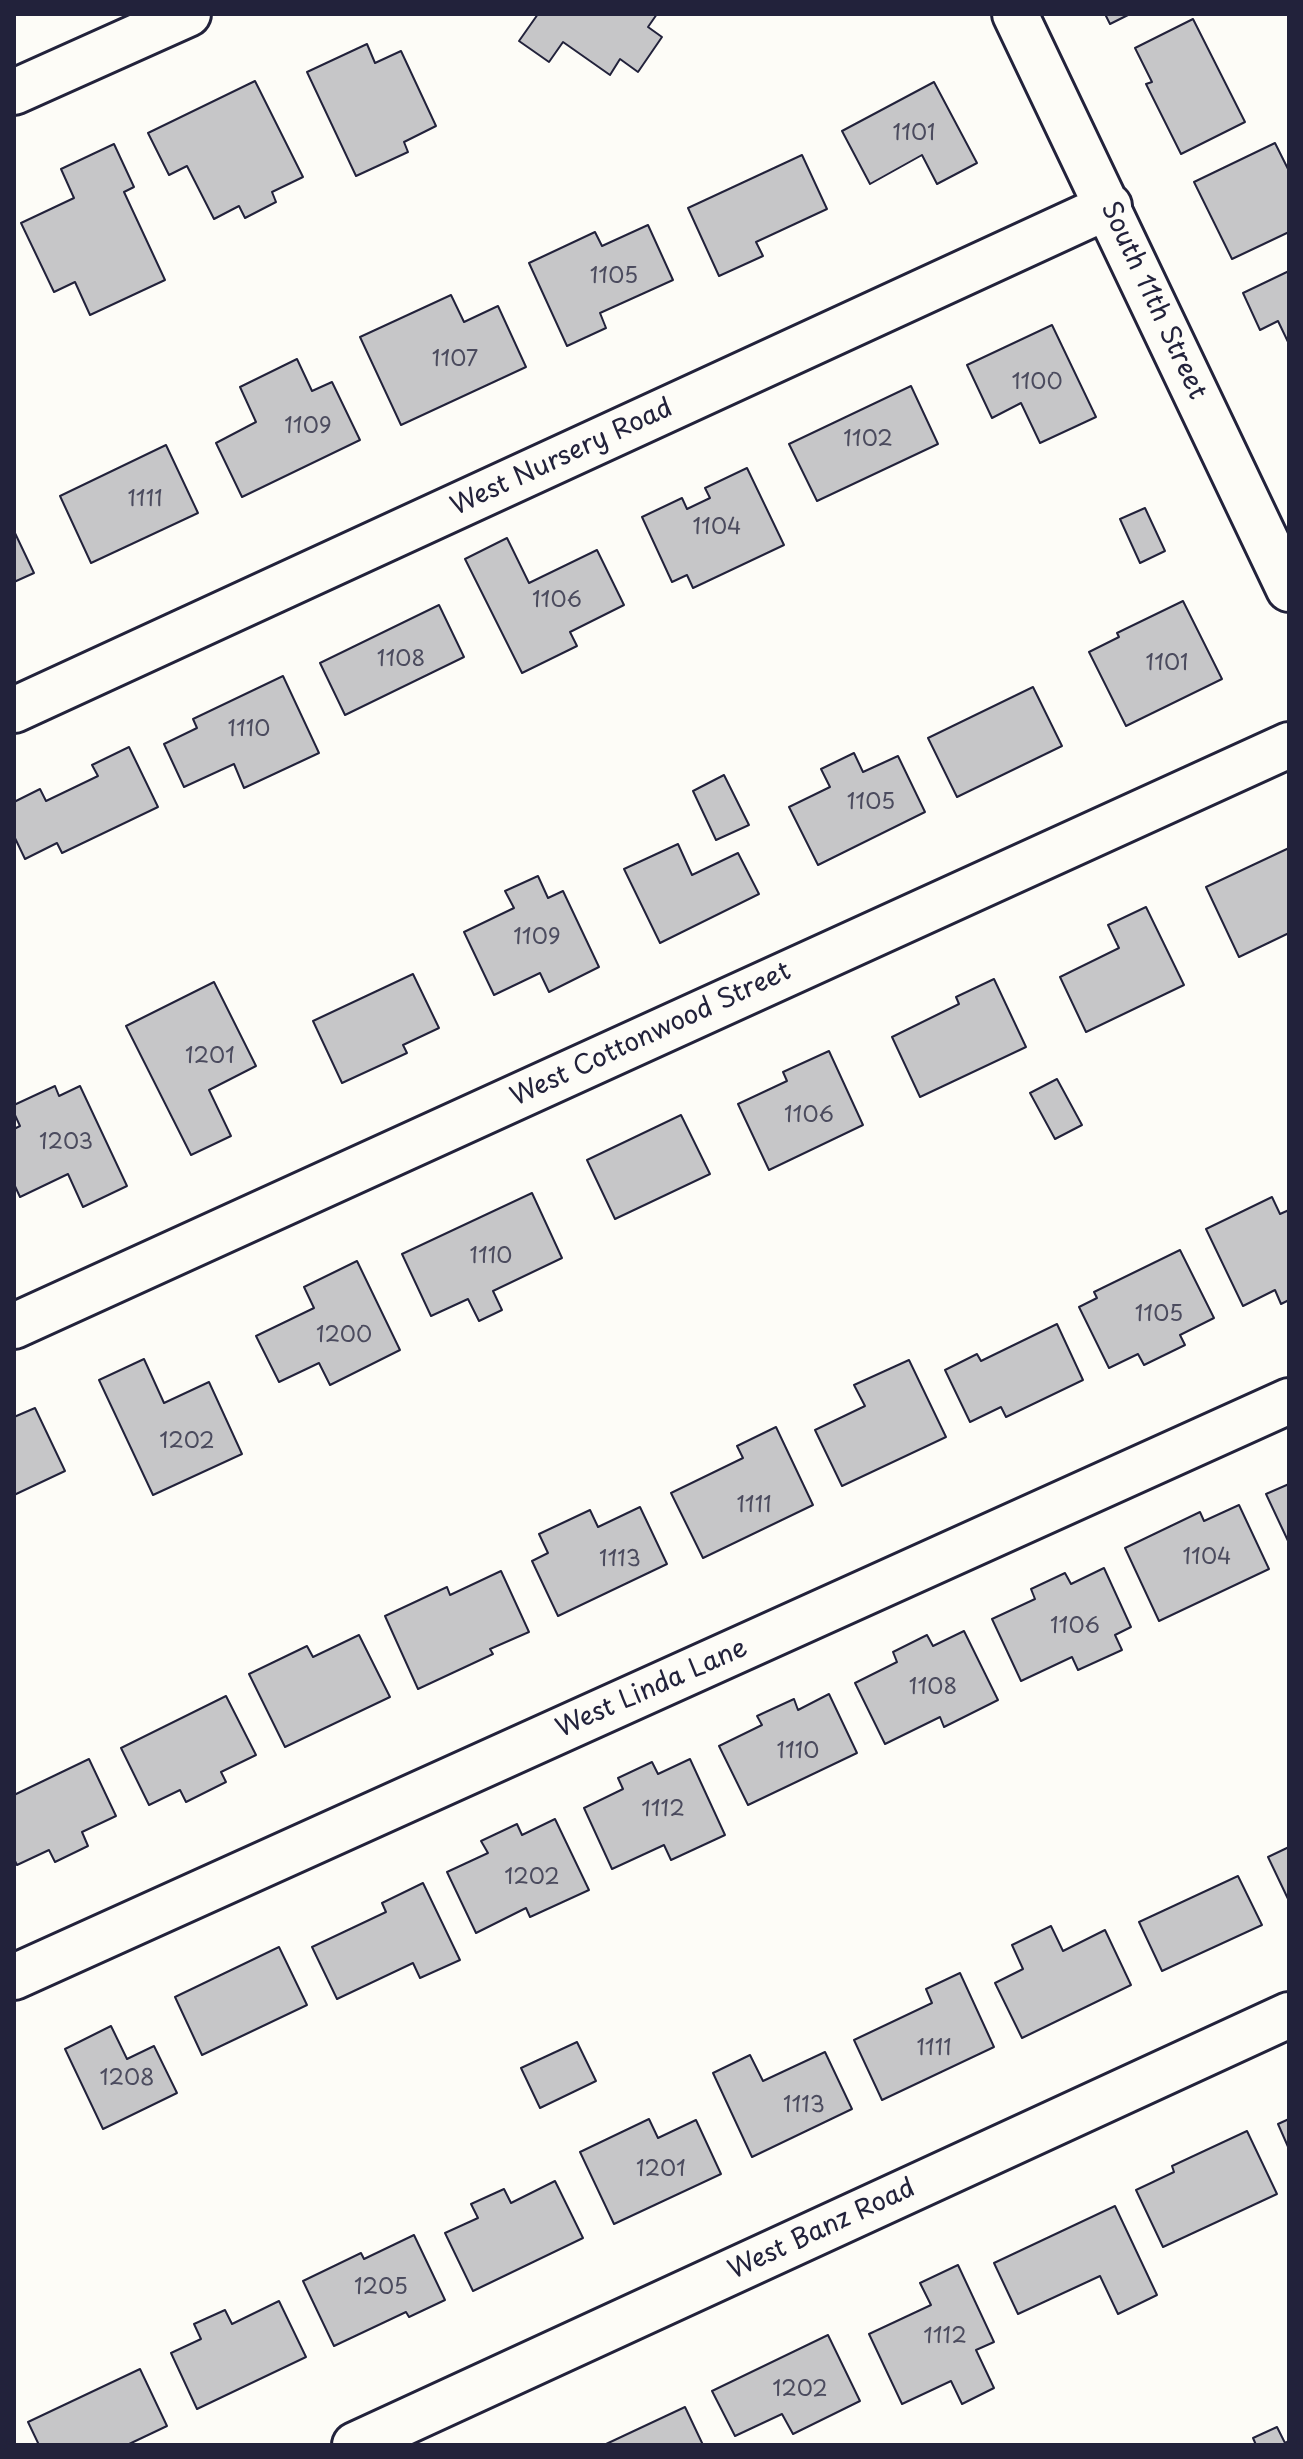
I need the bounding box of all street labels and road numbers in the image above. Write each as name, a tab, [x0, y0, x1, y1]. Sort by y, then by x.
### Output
street label: South 11th Street	[1094, 197, 1212, 405]
street label: West Nursery Road	[446, 393, 678, 523]
street label: West Cottonwood Street	[506, 956, 796, 1114]
street label: West Linda Lane	[552, 1633, 752, 1745]
street label: West Banz Road	[724, 2173, 920, 2287]

